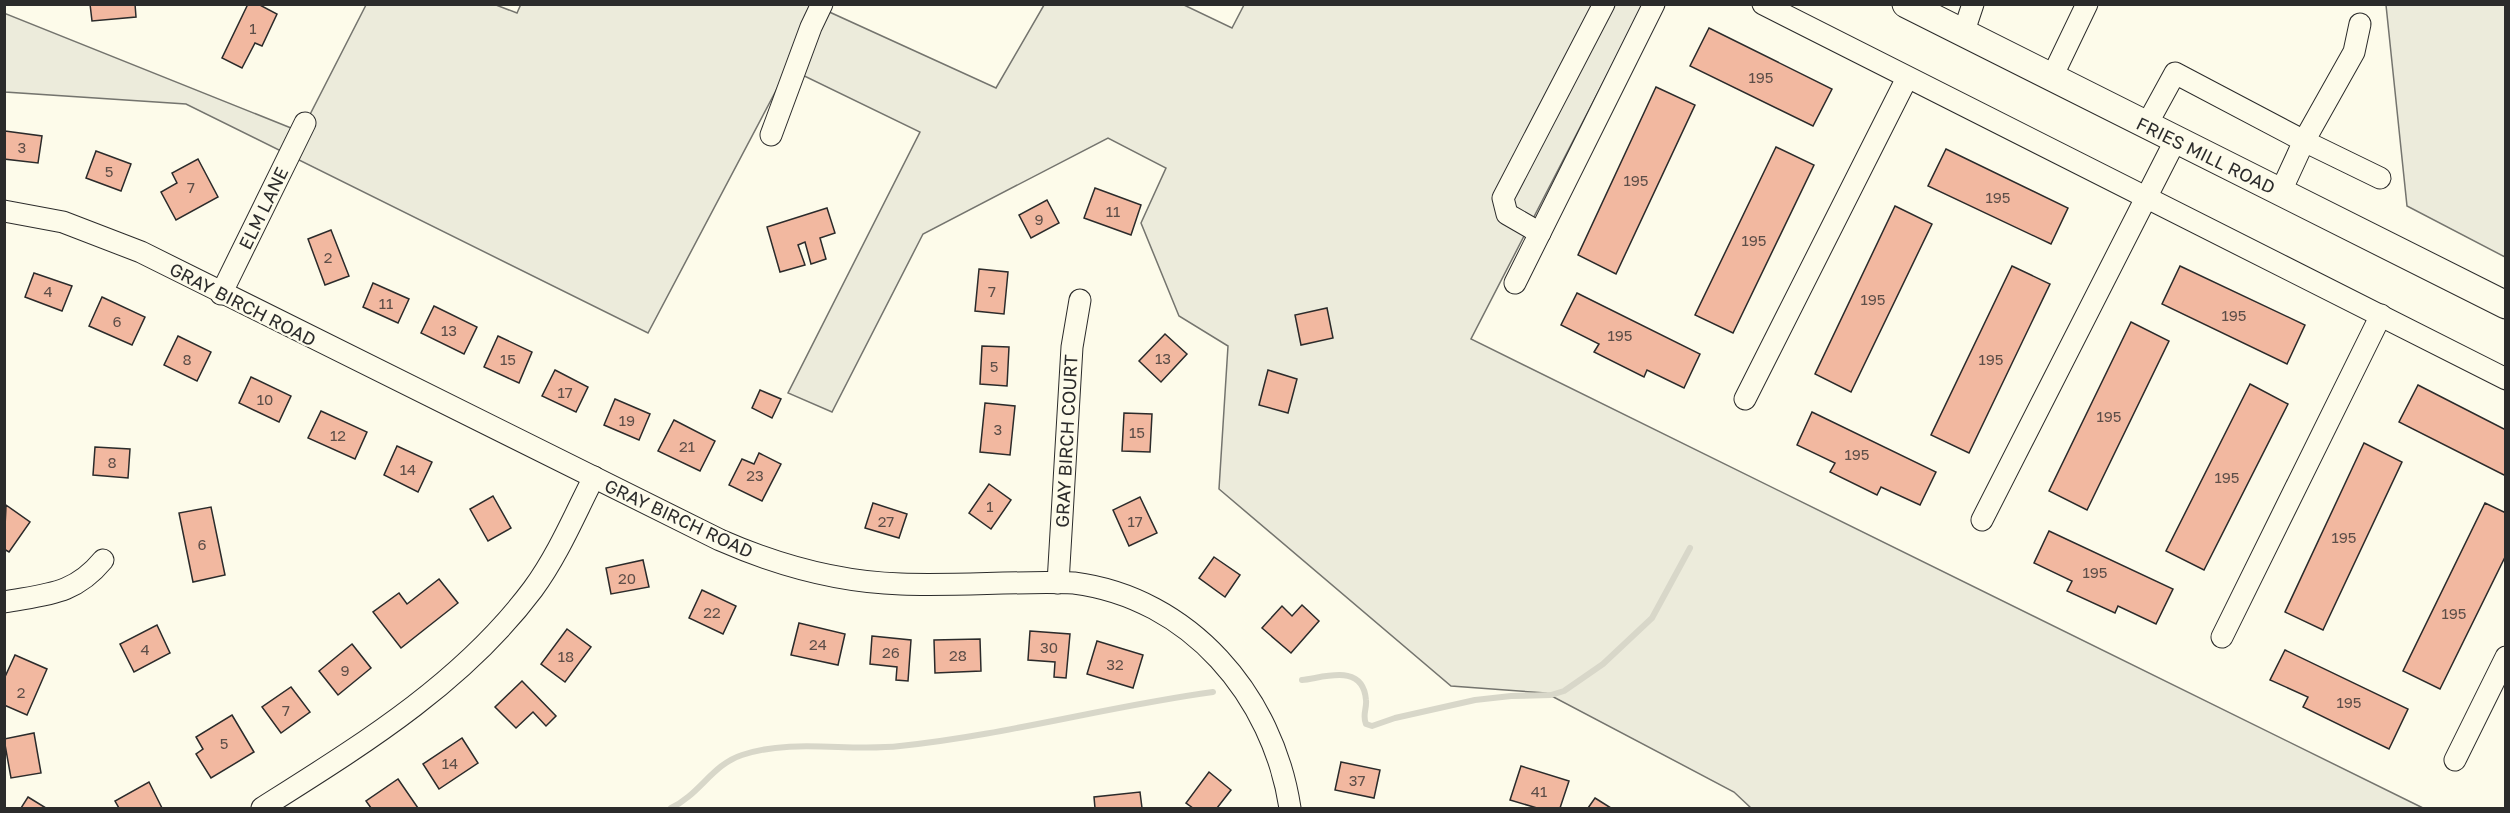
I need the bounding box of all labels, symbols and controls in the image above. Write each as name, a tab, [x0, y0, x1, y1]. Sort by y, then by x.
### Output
house number: 1	[249, 19, 257, 37]
house number: 195	[1748, 68, 1774, 86]
street label: FRIES MILL ROAD	[2133, 112, 2279, 198]
house number: 3	[18, 138, 26, 156]
house number: 5	[105, 162, 113, 180]
street label: ELM LANE	[234, 163, 292, 253]
house number: 195	[1623, 171, 1649, 189]
house number: 7	[187, 178, 195, 196]
house number: 195	[1985, 188, 2011, 206]
house number: 11	[1106, 202, 1120, 220]
house number: 9	[1034, 210, 1044, 228]
house number: 195	[1741, 231, 1767, 249]
house number: 2	[324, 248, 332, 266]
street label: GRAY BIRCH ROAD	[166, 258, 320, 350]
house number: 4	[43, 282, 53, 300]
house number: 7	[988, 282, 996, 300]
house number: 195	[1860, 290, 1886, 308]
house number: 11	[379, 294, 393, 312]
house number: 195	[2221, 306, 2247, 324]
house number: 6	[112, 312, 122, 330]
house number: 13	[441, 321, 457, 339]
house number: 195	[1607, 326, 1633, 344]
house number: 13	[1155, 349, 1171, 367]
house number: 8	[182, 350, 192, 368]
house number: 15	[500, 350, 516, 368]
house number: 195	[1978, 350, 2004, 368]
street label: GRAY BIRCH COURT	[1050, 354, 1082, 528]
house number: 5	[990, 357, 998, 375]
house number: 17	[557, 383, 573, 401]
house number: 10	[257, 390, 273, 408]
house number: 195	[2096, 407, 2122, 425]
house number: 19	[619, 411, 635, 429]
house number: 3	[994, 420, 1002, 438]
house number: 15	[1129, 423, 1145, 441]
house number: 12	[330, 426, 346, 444]
house number: 21	[679, 437, 695, 455]
house number: 195	[1844, 445, 1870, 463]
house number: 8	[107, 453, 117, 471]
house number: 14	[400, 460, 416, 478]
house number: 23	[746, 466, 764, 484]
house number: 195	[2214, 468, 2240, 486]
street label: GRAY BIRCH ROAD	[601, 474, 757, 562]
house number: 1	[986, 497, 994, 515]
house number: 27	[878, 512, 894, 530]
house number: 17	[1127, 512, 1143, 530]
house number: 195	[2331, 528, 2357, 546]
house number: 6	[197, 535, 207, 553]
house number: 195	[2082, 563, 2108, 581]
house number: 20	[618, 569, 636, 587]
house number: 22	[703, 603, 721, 621]
house number: 195	[2441, 604, 2467, 622]
house number: 24	[809, 635, 827, 653]
house number: 30	[1040, 638, 1058, 656]
house number: 4	[140, 640, 150, 658]
house number: 26	[882, 643, 900, 661]
house number: 28	[949, 646, 967, 664]
house number: 18	[558, 647, 574, 665]
house number: 32	[1106, 655, 1124, 673]
house number: 9	[340, 661, 350, 679]
house number: 2	[17, 683, 25, 701]
house number: 195	[2336, 693, 2362, 711]
house number: 7	[282, 701, 290, 719]
house number: 5	[220, 734, 228, 752]
house number: 14	[442, 754, 458, 772]
house number: 37	[1349, 771, 1365, 789]
house number: 41	[1531, 782, 1547, 800]

